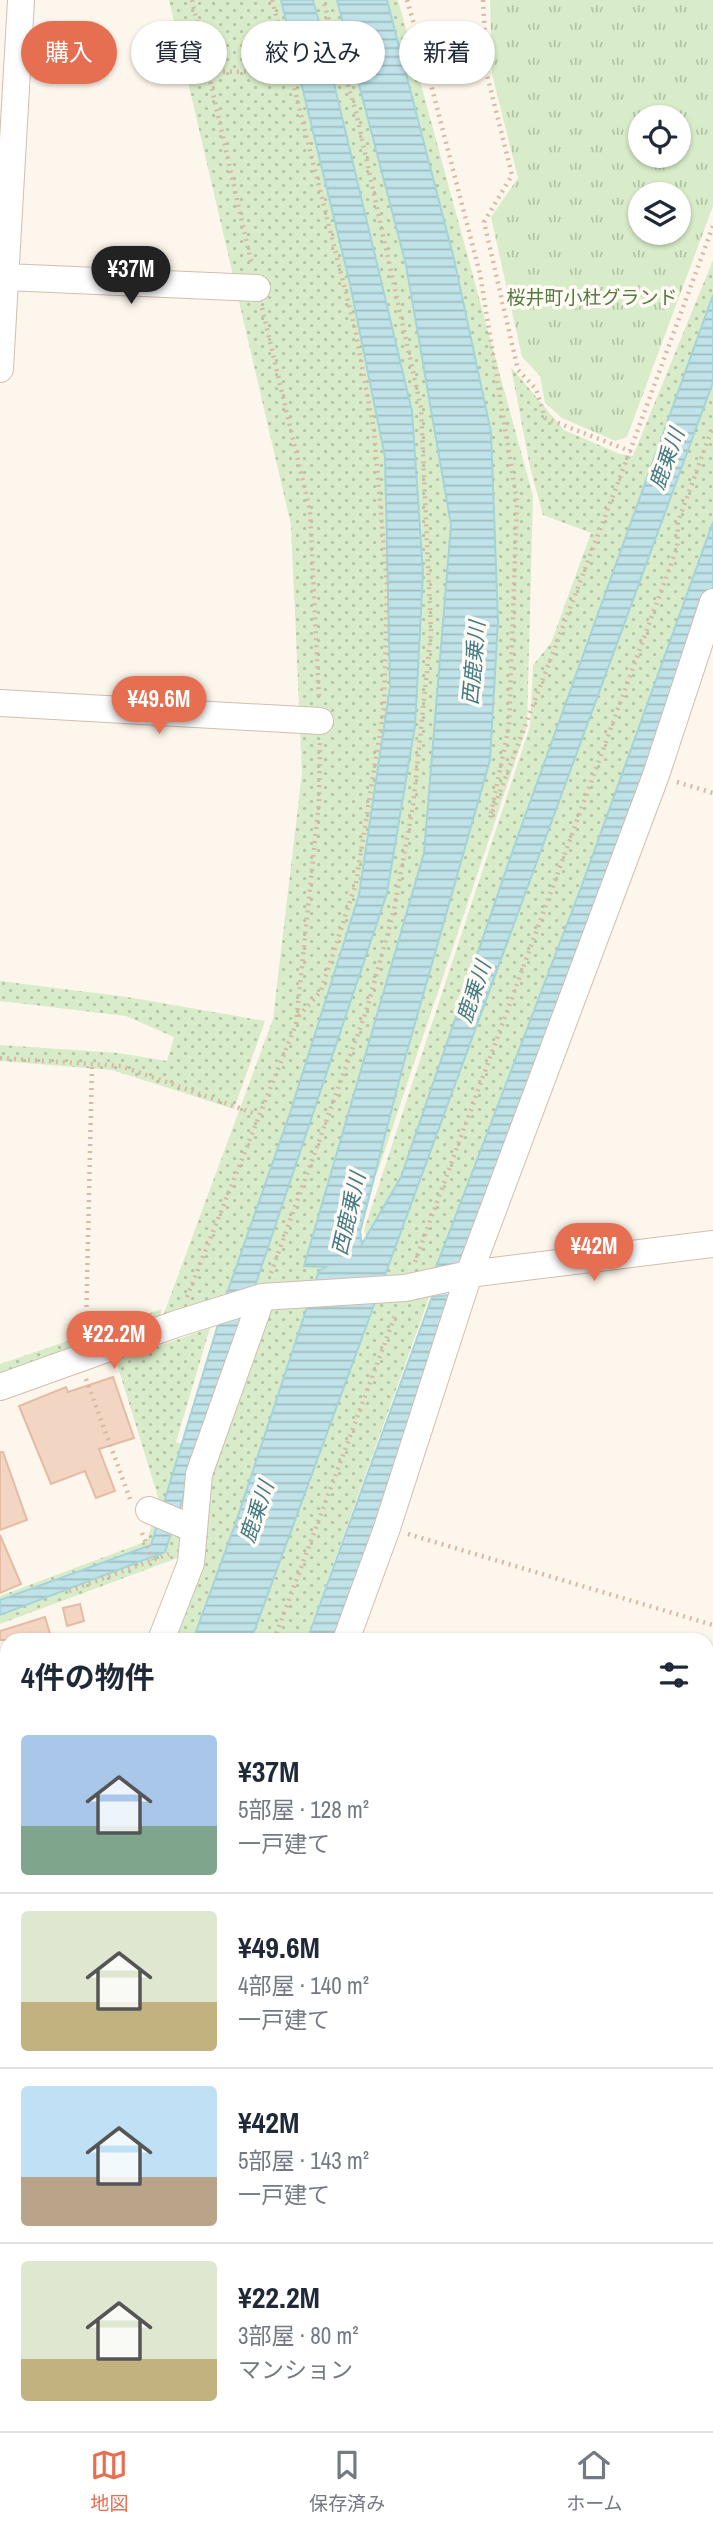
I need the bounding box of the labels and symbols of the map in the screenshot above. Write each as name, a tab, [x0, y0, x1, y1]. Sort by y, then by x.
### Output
pin: ¥37M	[90, 246, 172, 306]
park label: 桜井町小杜グランド	[506, 284, 678, 310]
water label: 鹿乗川	[642, 422, 692, 493]
water label: 西鹿乗川	[455, 618, 492, 706]
pin: ¥49.6M	[102, 676, 216, 736]
water label: 鹿乗川	[450, 955, 498, 1026]
water label: 西鹿乗川	[325, 1168, 373, 1258]
pin: ¥42M	[553, 1224, 635, 1283]
pin: ¥22.2M	[57, 1312, 171, 1371]
water label: 鹿乗川	[233, 1475, 281, 1546]

